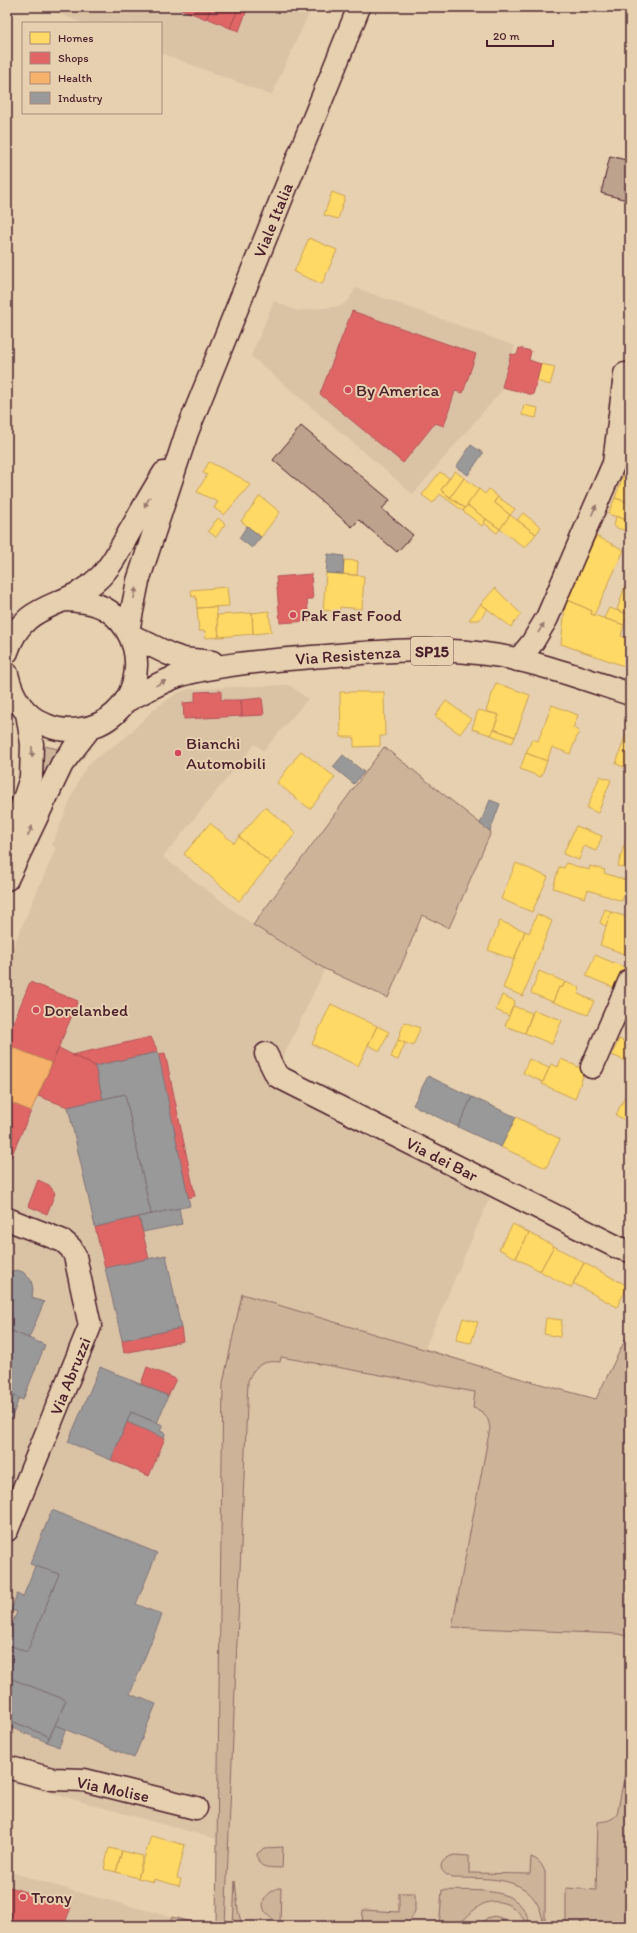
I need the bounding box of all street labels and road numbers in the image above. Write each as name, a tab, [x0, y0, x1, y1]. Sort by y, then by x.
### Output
street label: Viale Italia	[249, 179, 297, 260]
road number: SP15	[411, 637, 453, 665]
street label: Via Resistenza	[295, 641, 401, 669]
street label: Via dei Bar	[403, 1132, 482, 1186]
street label: Via Abruzzi	[45, 1334, 95, 1418]
street label: Via Molise	[75, 1772, 151, 1806]

